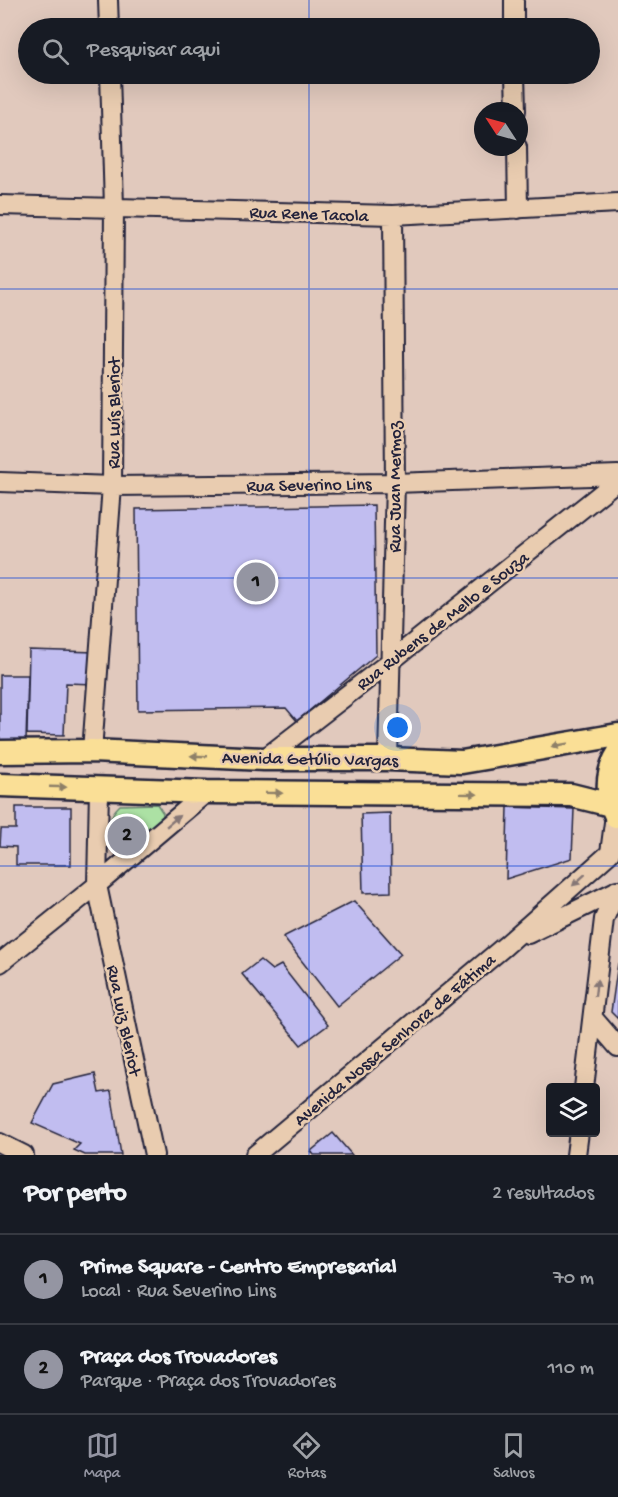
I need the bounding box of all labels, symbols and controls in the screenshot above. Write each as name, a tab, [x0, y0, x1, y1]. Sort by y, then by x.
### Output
search box	[18, 18, 600, 84]
icon: search	[39, 35, 72, 68]
text: Pesquisar aqui	[87, 38, 221, 64]
north arrow	[474, 102, 528, 156]
street label: Rua Rene Tacola	[249, 203, 370, 228]
street label: Rua Luís Bleriot	[105, 356, 126, 469]
street label: Rua Juan Mermoz	[386, 420, 407, 553]
street label: Rua Severino Lins	[246, 475, 373, 498]
street label: Rua Rubens de Mello e Souza	[353, 547, 535, 696]
pin: 1	[236, 560, 276, 604]
your location	[383, 713, 412, 742]
one-way arrow	[551, 741, 570, 750]
street label: Avenida Getúlio Vargas	[222, 748, 400, 773]
one-way arrow	[189, 751, 208, 760]
one-way arrow	[49, 783, 68, 792]
one-way arrow	[265, 788, 284, 797]
one-way arrow	[460, 789, 479, 799]
pin: 2	[108, 814, 146, 858]
one-way arrow	[166, 815, 181, 827]
one-way arrow	[572, 873, 587, 886]
street label: Avenida Nossa Senhora de Fátima	[290, 950, 502, 1132]
street label: Rua Luiz Bleriot	[101, 963, 145, 1079]
one-way arrow	[592, 978, 601, 997]
map controls	[546, 1083, 600, 1137]
button: layers	[546, 1083, 600, 1137]
text: Por perto	[24, 1179, 127, 1210]
text: 2 resultados	[492, 1183, 594, 1206]
text: Prime Square - Centro Empresarial	[81, 1255, 397, 1281]
text: 1	[39, 1268, 48, 1291]
text: 70 m	[553, 1268, 594, 1291]
text: Local · Rua Severino Lins	[81, 1281, 276, 1304]
text: Praça dos Trovadores	[81, 1345, 277, 1371]
text: 2	[39, 1358, 48, 1381]
text: 110 m	[548, 1358, 594, 1381]
text: Parque · Praça dos Trovadores	[81, 1371, 336, 1394]
tab: Mapa	[84, 1429, 120, 1484]
tab: Rotas	[288, 1429, 326, 1484]
tab: Salvos	[493, 1429, 534, 1484]

